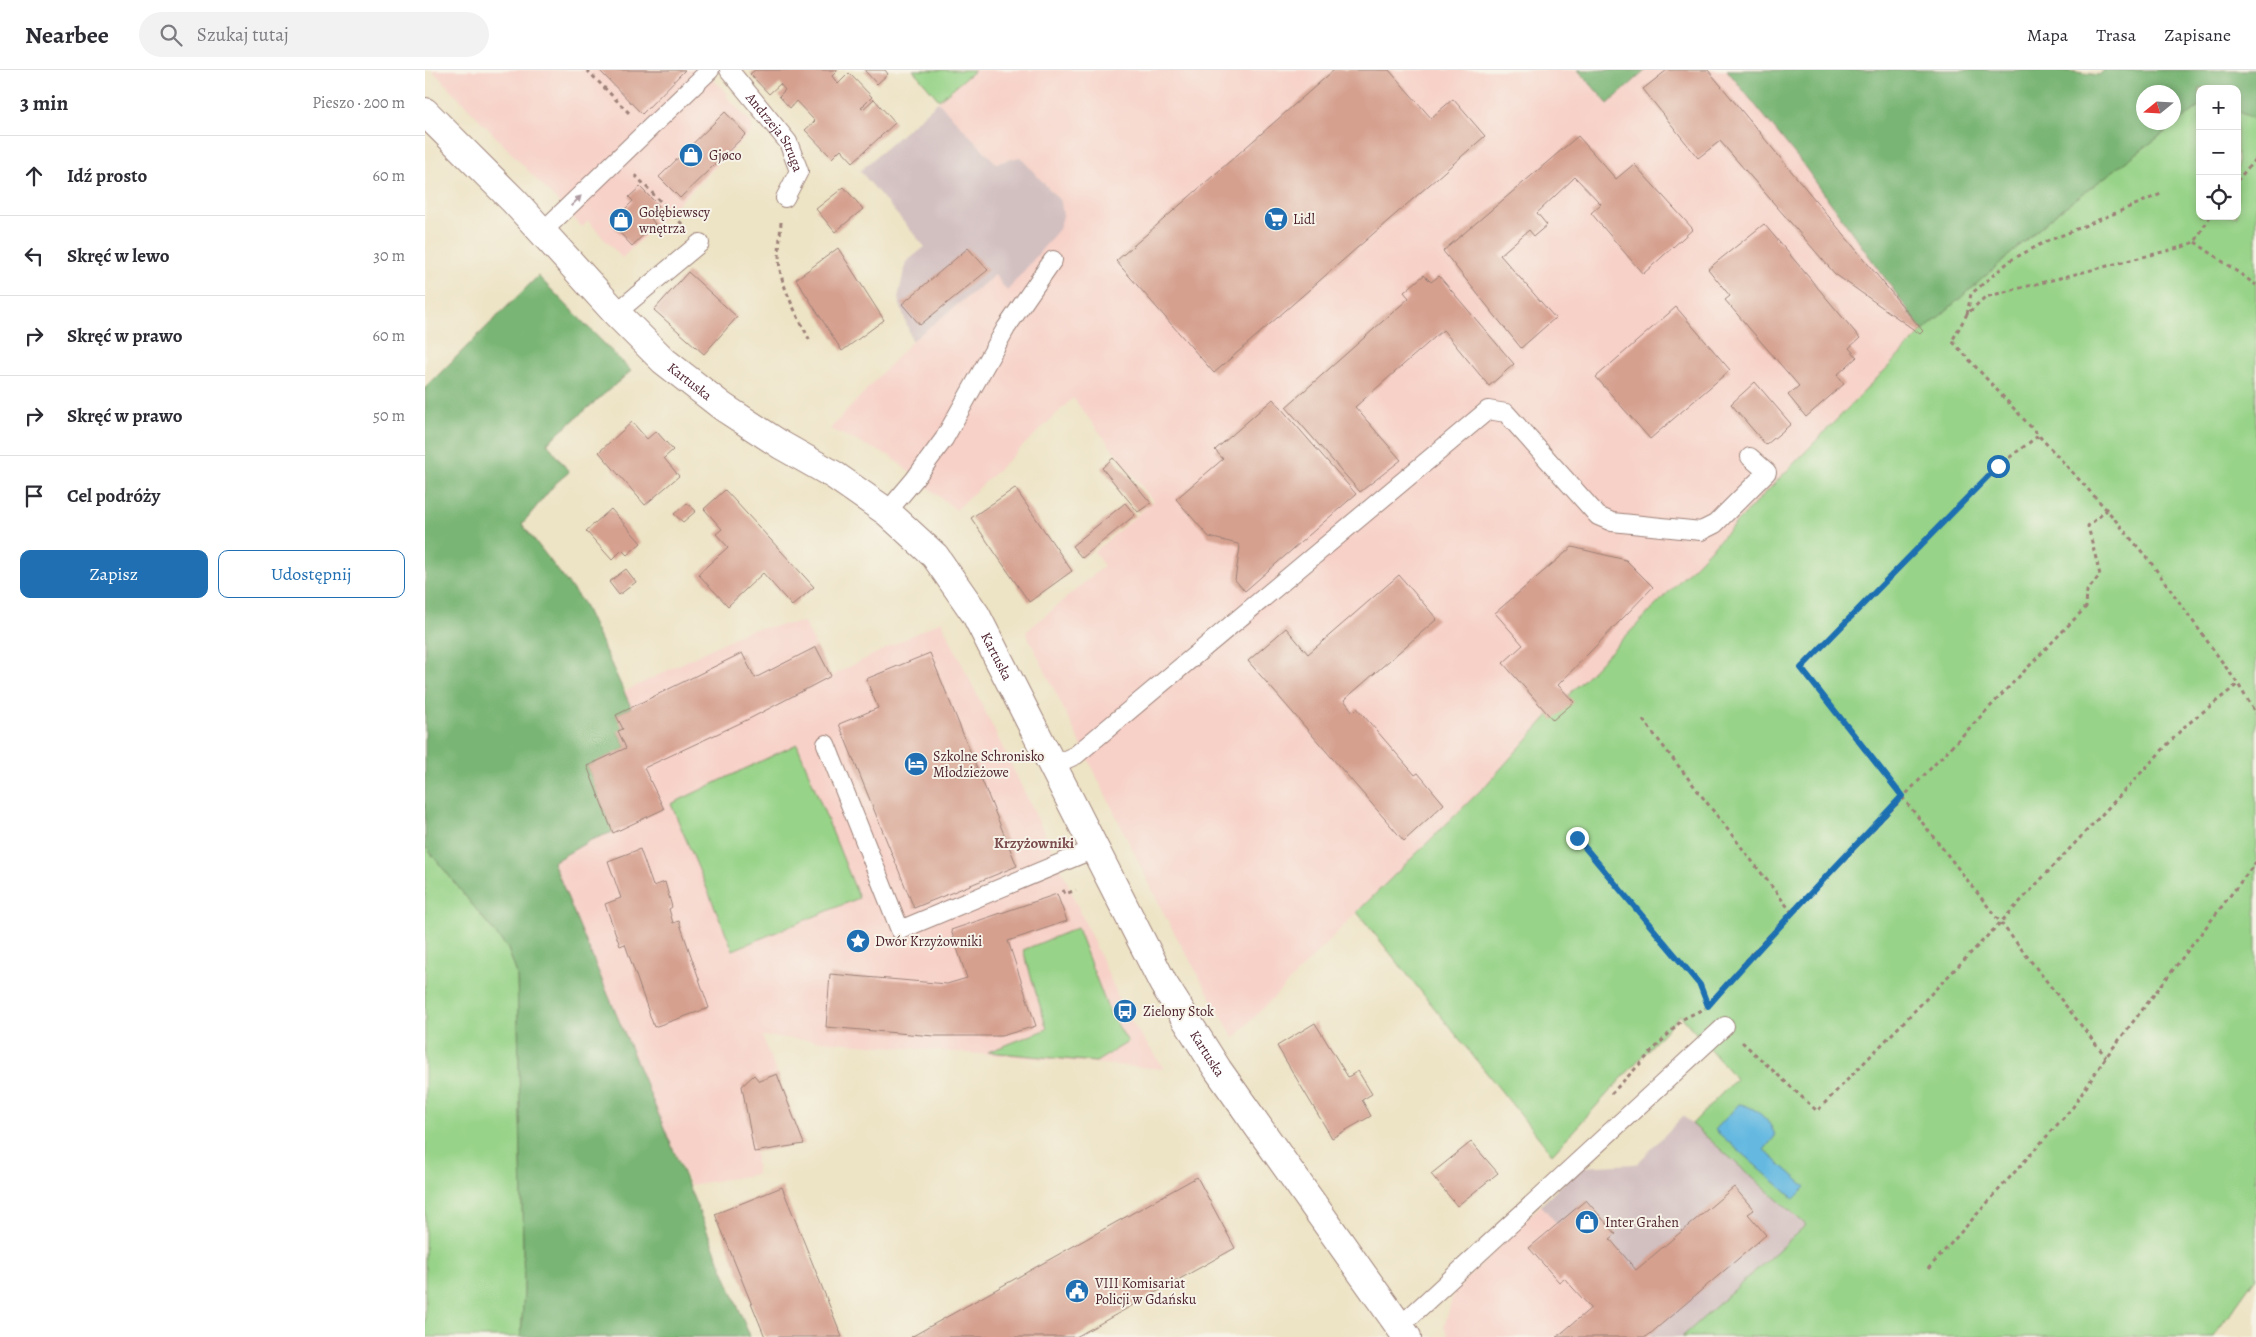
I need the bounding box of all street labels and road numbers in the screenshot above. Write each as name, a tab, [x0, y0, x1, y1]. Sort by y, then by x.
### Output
street label: Andrzeja Struga	[741, 88, 808, 175]
street label: Kartuska	[664, 358, 716, 405]
street label: Kartuska	[977, 629, 1017, 684]
street label: Kartuska	[1186, 1027, 1230, 1081]

